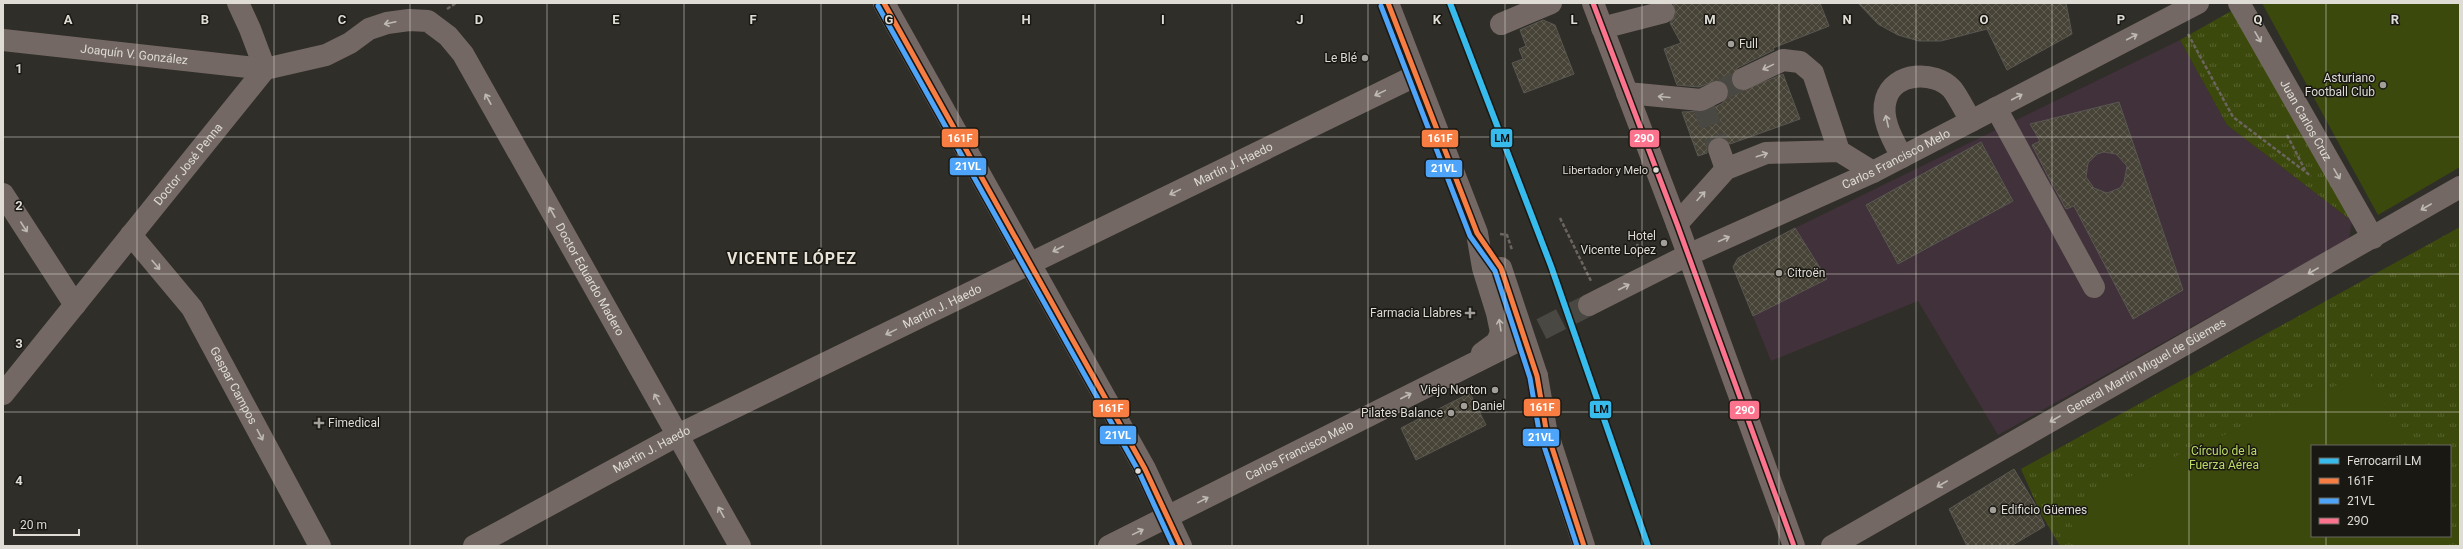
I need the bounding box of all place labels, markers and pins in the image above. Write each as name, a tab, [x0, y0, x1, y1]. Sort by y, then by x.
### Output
place label: Full	[1739, 37, 1758, 51]
marker: Full	[1726, 39, 1736, 49]
place label: Le Blé	[1324, 51, 1357, 65]
marker: Le Blé	[1360, 53, 1370, 63]
place label: Asturiano Football Club	[2305, 71, 2375, 99]
marker: Asturiano Football Club	[2378, 80, 2388, 90]
place label: Libertador y Melo	[1563, 164, 1648, 177]
marker: Libertador y Melo	[1651, 165, 1661, 175]
place label: Hotel Vicente Lopez	[1581, 229, 1656, 257]
marker: Hotel Vicente Lopez	[1659, 238, 1669, 248]
place label: Citroën	[1787, 266, 1825, 280]
marker: Citroën	[1774, 268, 1784, 278]
place label: Farmacia Llabres	[1370, 306, 1462, 320]
marker: Farmacia Llabres	[1465, 308, 1475, 318]
place label: Viejo Norton	[1420, 383, 1487, 397]
marker: Viejo Norton	[1490, 385, 1500, 395]
place label: Daniel	[1472, 399, 1505, 413]
marker: Daniel	[1459, 401, 1469, 411]
place label: Pilates Balance	[1361, 406, 1443, 420]
marker: Pilates Balance	[1446, 408, 1456, 418]
place label: Fimedical	[328, 416, 380, 430]
marker: Fimedical	[313, 417, 325, 429]
unlabelled marker	[1133, 466, 1143, 476]
place label: Edificio Güemes	[2001, 503, 2087, 517]
marker: Edificio Güemes	[1988, 505, 1998, 515]

